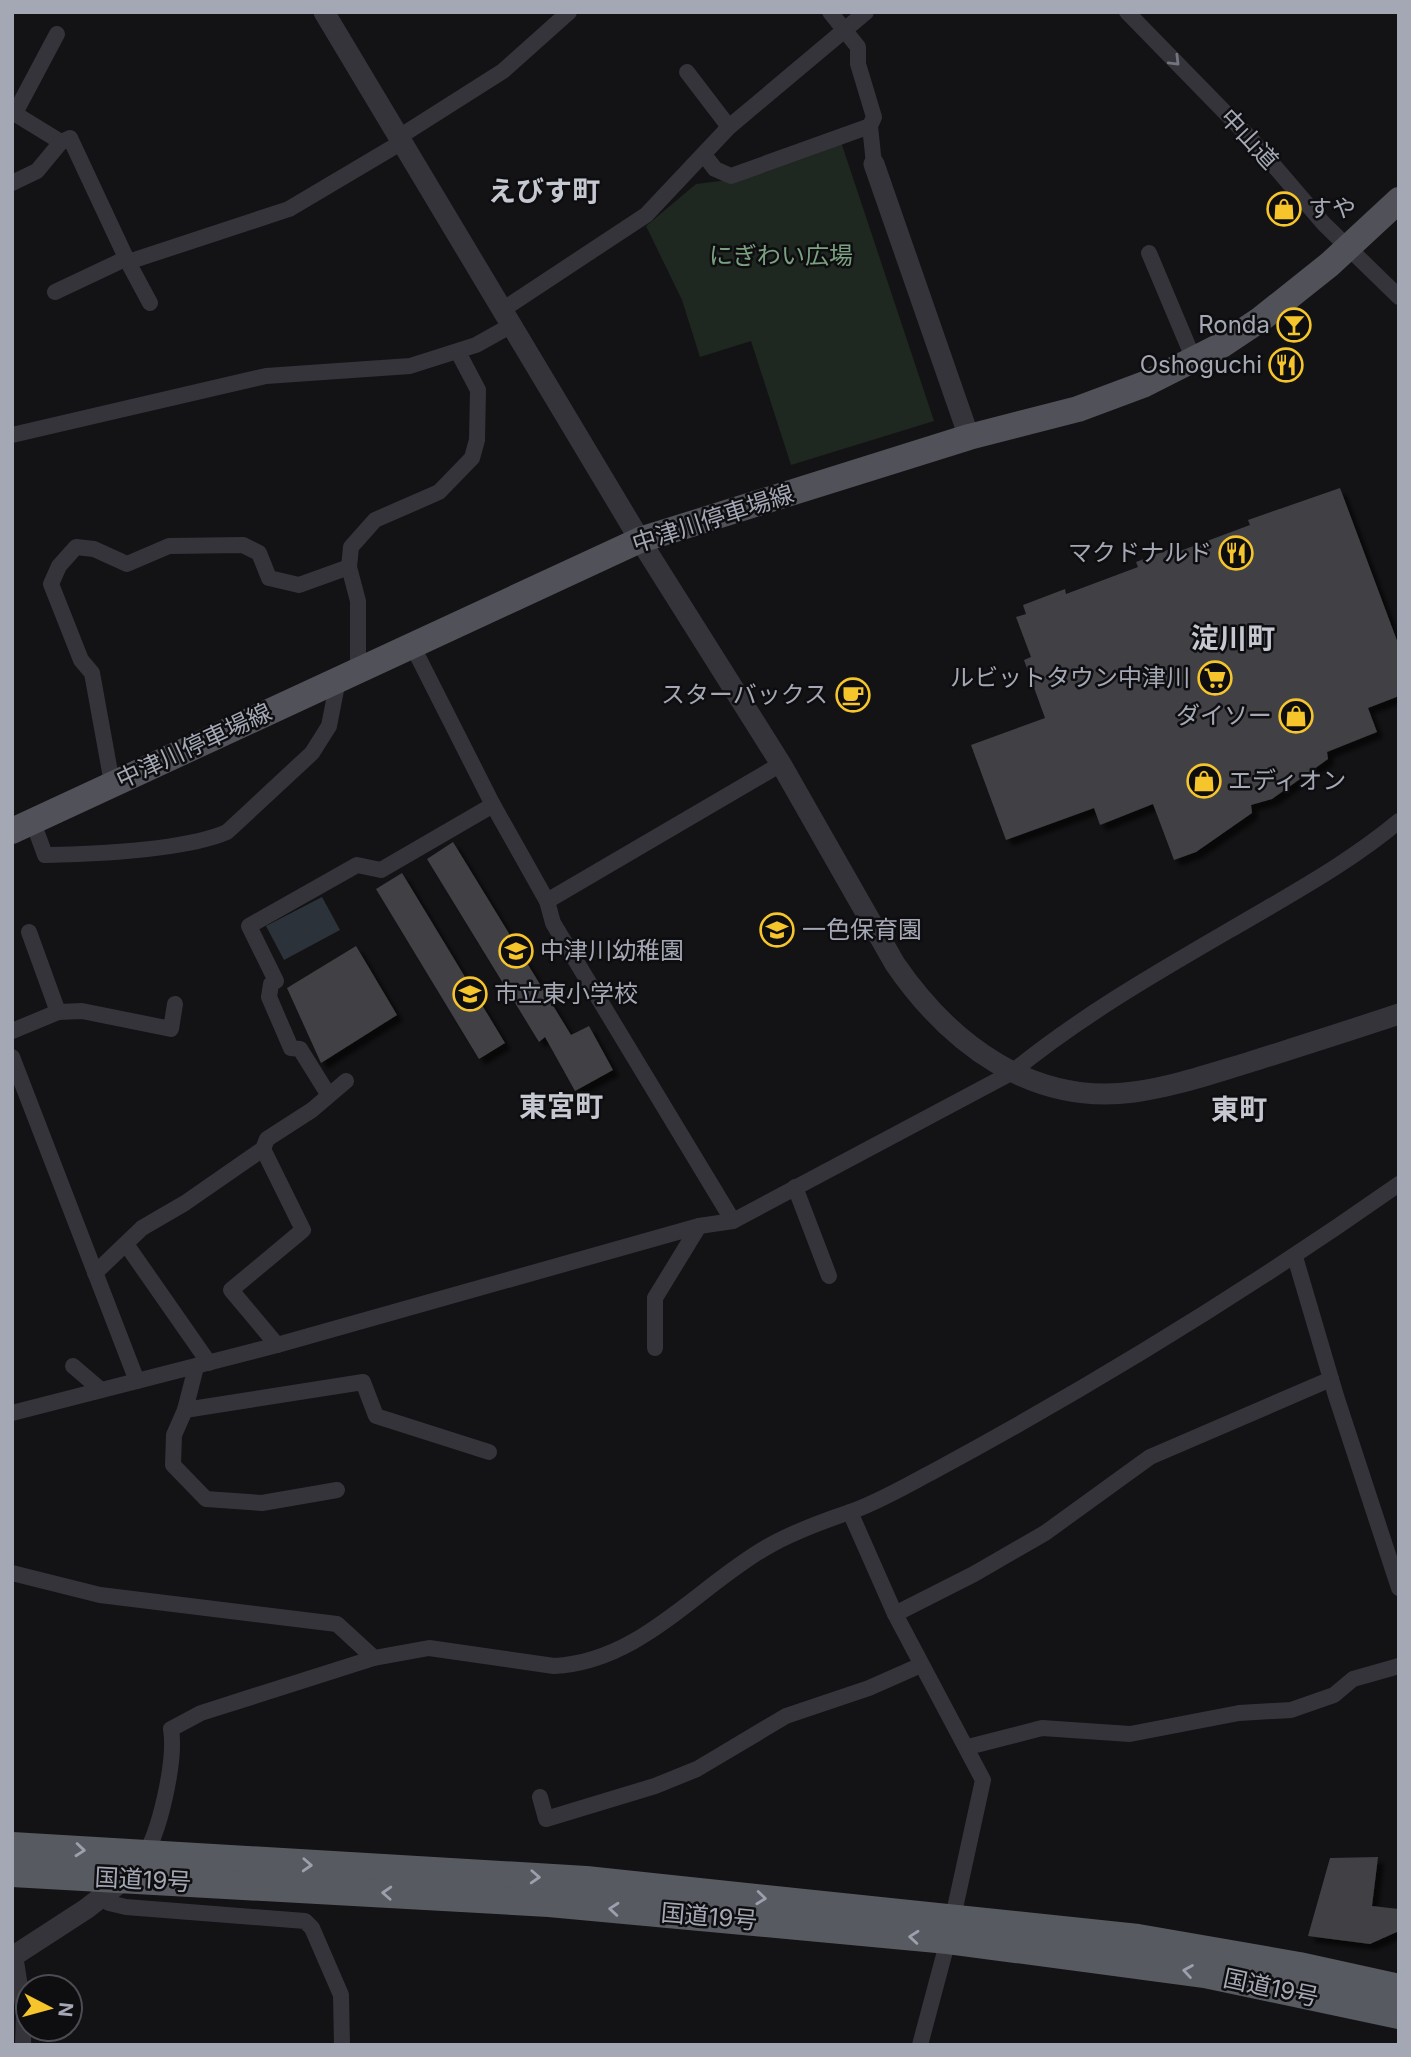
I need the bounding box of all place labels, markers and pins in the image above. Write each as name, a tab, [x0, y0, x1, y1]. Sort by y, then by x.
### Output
shop icon: すや	[1265, 190, 1303, 228]
place label: すや	[1308, 194, 1356, 223]
bar icon: Ronda	[1275, 306, 1313, 344]
place label: Ronda	[1198, 310, 1270, 339]
restaurant icon: Oshoguchi	[1267, 346, 1305, 384]
place label: Oshoguchi	[1140, 350, 1262, 379]
restaurant icon: マクドナルド	[1217, 534, 1255, 572]
place label: マクドナルド	[1068, 538, 1212, 567]
supermarket icon: ルビットタウン中津川	[1196, 659, 1234, 697]
place label: ルビットタウン中津川	[950, 663, 1190, 692]
cafe icon: スターバックス	[834, 676, 872, 714]
place label: スターバックス	[661, 680, 828, 709]
shop icon: ダイソー	[1277, 697, 1315, 735]
place label: ダイソー	[1176, 701, 1272, 730]
shop icon: エディオン	[1185, 762, 1223, 800]
place label: エディオン	[1228, 766, 1346, 795]
school or university icon: 一色保育園	[758, 911, 796, 949]
place label: 一色保育園	[802, 915, 922, 944]
school or university icon: 中津川幼稚園	[497, 932, 535, 970]
place label: 中津川幼稚園	[540, 936, 684, 965]
school or university icon: 市立東小学校	[451, 975, 489, 1013]
place label: 市立東小学校	[494, 979, 638, 1008]

